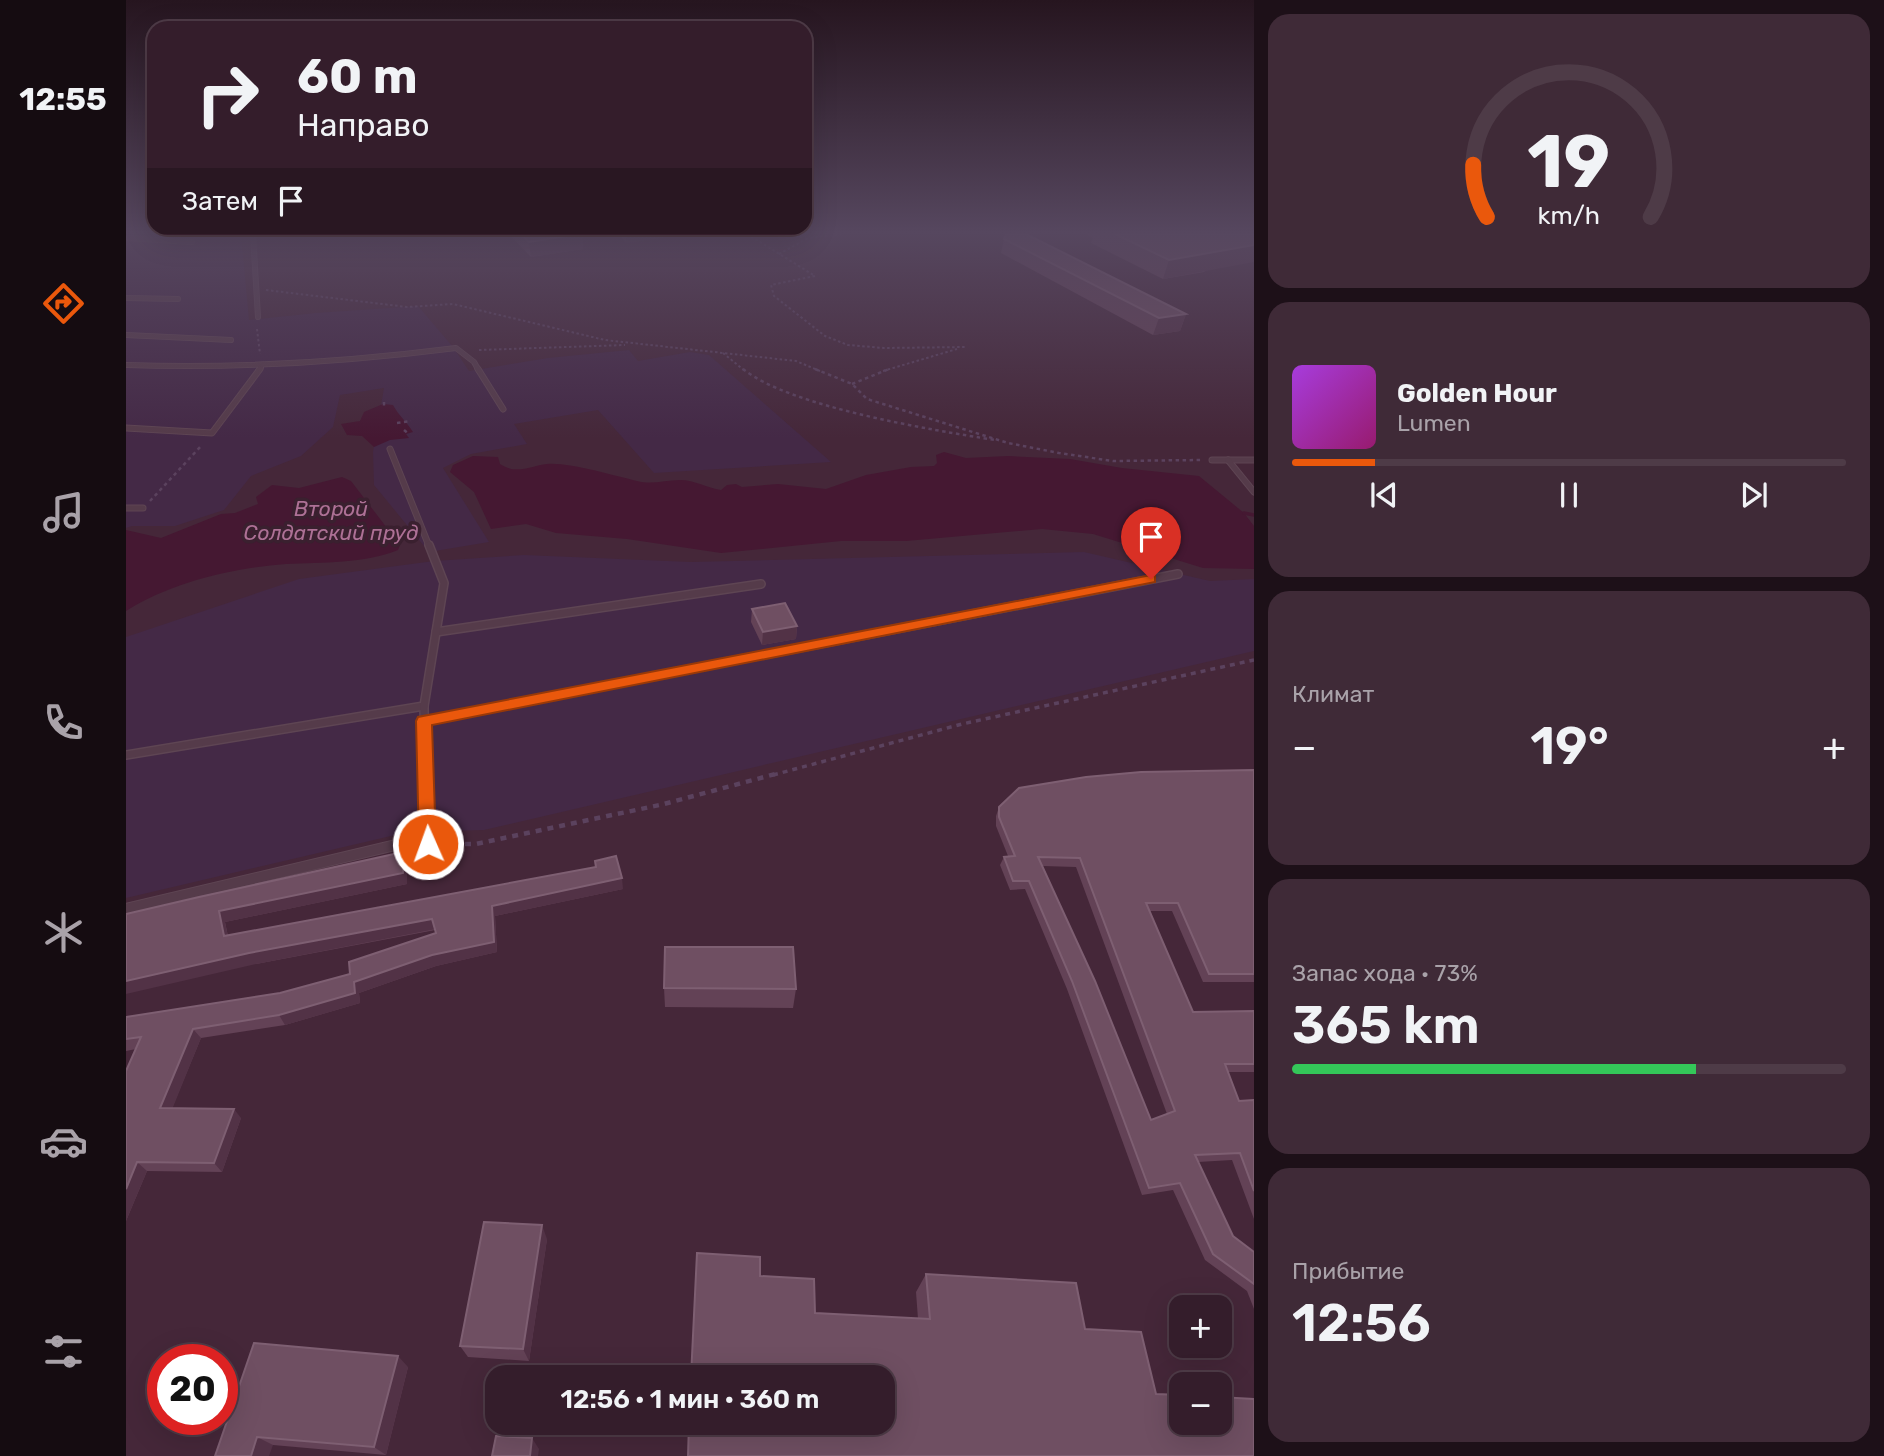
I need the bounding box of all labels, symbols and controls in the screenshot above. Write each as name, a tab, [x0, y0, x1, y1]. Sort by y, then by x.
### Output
text: 60 m	[297, 47, 418, 105]
icon: right	[182, 49, 273, 140]
text: 12:55	[19, 80, 107, 118]
text: Направо	[297, 106, 430, 144]
text: 19	[1528, 120, 1610, 206]
icon: arrive	[272, 182, 310, 220]
text: Затем	[182, 186, 258, 217]
text: km/h	[1538, 201, 1600, 230]
icon: directions	[39, 279, 88, 328]
text: Golden Hour	[1397, 378, 1557, 409]
text: Lumen	[1397, 409, 1471, 437]
icon: previous	[1365, 476, 1403, 514]
icon: pause	[1550, 476, 1588, 514]
icon: next	[1735, 476, 1773, 514]
icon: music	[39, 488, 88, 537]
water label: Второй Солдатский пруд	[243, 496, 419, 545]
pin	[1121, 507, 1181, 579]
icon: arrive	[1132, 518, 1170, 556]
text: Климат	[1292, 680, 1374, 708]
icon: phone	[39, 698, 88, 747]
text: 19°	[1530, 715, 1609, 777]
text: −	[1292, 724, 1317, 770]
text: +	[1822, 724, 1846, 770]
position arrow	[391, 807, 465, 881]
icon: climate	[39, 908, 88, 957]
text: Запас хода · 73%	[1292, 959, 1478, 987]
text: 365 km	[1292, 994, 1480, 1056]
icon: car	[39, 1117, 88, 1166]
text: Прибытие	[1292, 1257, 1404, 1285]
text: 12:56	[1292, 1292, 1431, 1354]
map controls	[1169, 1295, 1232, 1435]
button: +	[1169, 1295, 1232, 1358]
icon: filters	[39, 1327, 88, 1376]
speed limit sign: 20	[147, 1344, 238, 1435]
button: −	[1169, 1372, 1232, 1435]
text: 12:56 · 1 мин · 360 m	[560, 1384, 820, 1415]

